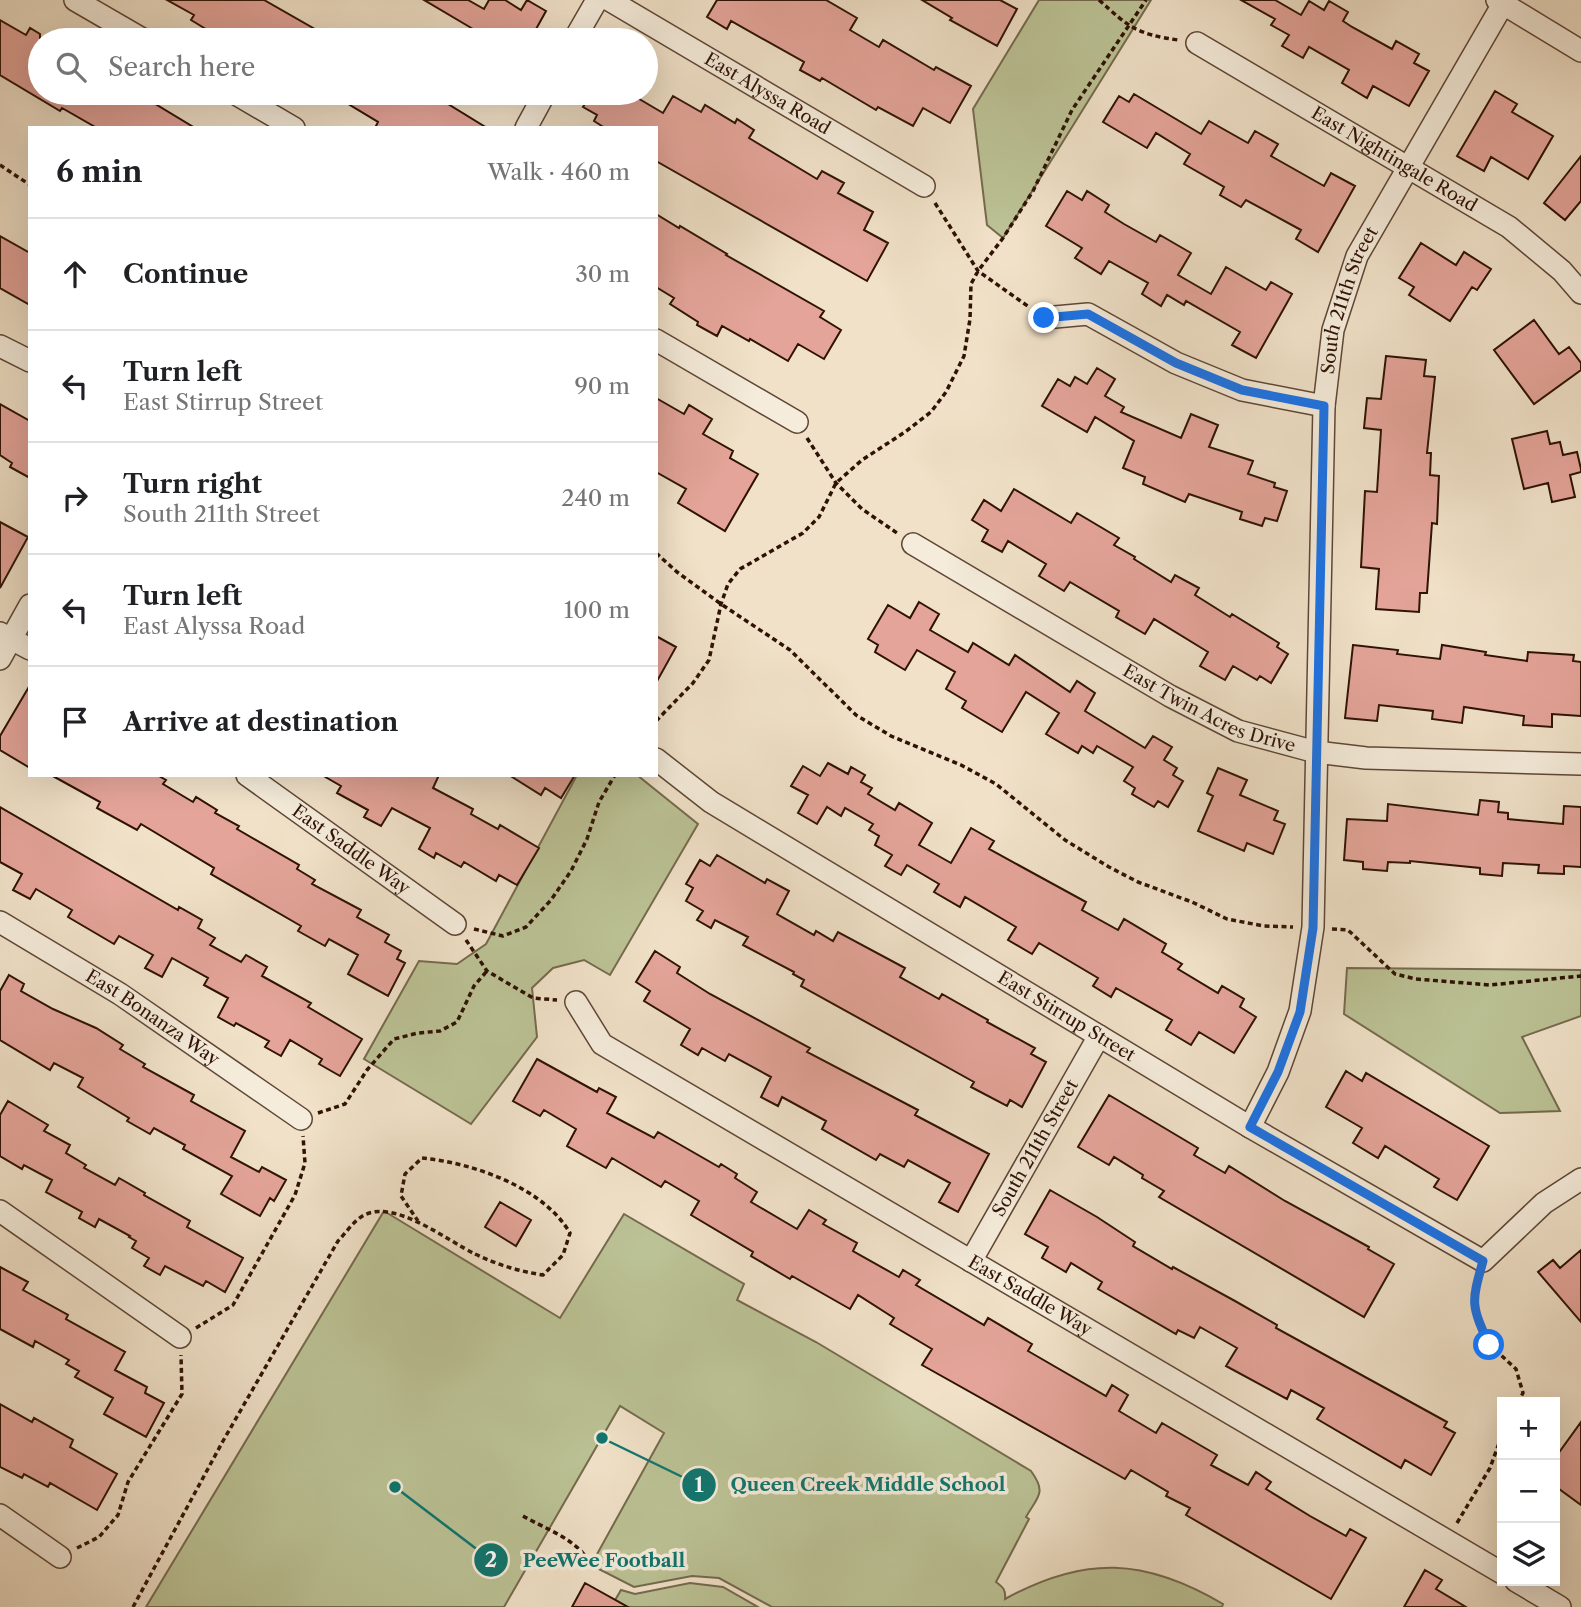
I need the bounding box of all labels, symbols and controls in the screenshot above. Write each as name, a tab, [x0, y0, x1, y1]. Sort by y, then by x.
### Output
search box	[28, 28, 658, 105]
icon: search	[52, 48, 90, 86]
street label: East Alyssa Road	[700, 48, 834, 139]
text: Search here	[108, 51, 255, 83]
street label: East Nightingale Road	[1307, 102, 1481, 217]
text: 6 min	[56, 153, 143, 190]
text: Walk · 460 m	[487, 158, 630, 186]
street label: South 211th Street	[1317, 222, 1383, 375]
icon: ahead	[56, 255, 94, 293]
text: Continue	[123, 258, 248, 290]
text: 30 m	[575, 260, 630, 288]
route end	[1028, 302, 1059, 333]
text: Turn left	[123, 356, 242, 388]
icon: left	[56, 367, 94, 405]
text: 90 m	[574, 372, 630, 400]
text: East Stirrup Street	[123, 388, 323, 416]
text: Turn right	[123, 468, 262, 500]
icon: right	[56, 479, 94, 517]
text: 240 m	[561, 484, 630, 512]
text: South 211th Street	[123, 500, 320, 528]
text: Turn left	[123, 580, 242, 612]
icon: left	[56, 591, 94, 629]
text: 100 m	[564, 596, 630, 624]
text: East Alyssa Road	[123, 612, 305, 640]
street label: East Twin Acres Drive	[1119, 660, 1298, 757]
icon: arrive	[56, 703, 94, 741]
text: Arrive at destination	[123, 706, 398, 738]
street label: East Saddle Way	[288, 800, 415, 900]
street label: East Bonanza Way	[82, 965, 224, 1071]
street label: East Stirrup Street	[994, 966, 1140, 1067]
street label: South 211th Street	[988, 1075, 1083, 1221]
street label: East Saddle Way	[964, 1251, 1097, 1341]
route start	[1473, 1329, 1504, 1360]
map controls	[1497, 1397, 1560, 1586]
button: +	[1497, 1397, 1560, 1460]
button: −	[1497, 1460, 1560, 1523]
callout: Queen Creek Middle School	[681, 1465, 1019, 1505]
text: 1	[694, 1472, 704, 1497]
text: Queen Creek Middle School	[731, 1473, 1006, 1496]
button: layers	[1497, 1523, 1560, 1586]
callout: PeeWee Football	[474, 1540, 699, 1580]
text: 2	[485, 1547, 497, 1572]
text: PeeWee Football	[523, 1549, 686, 1572]

